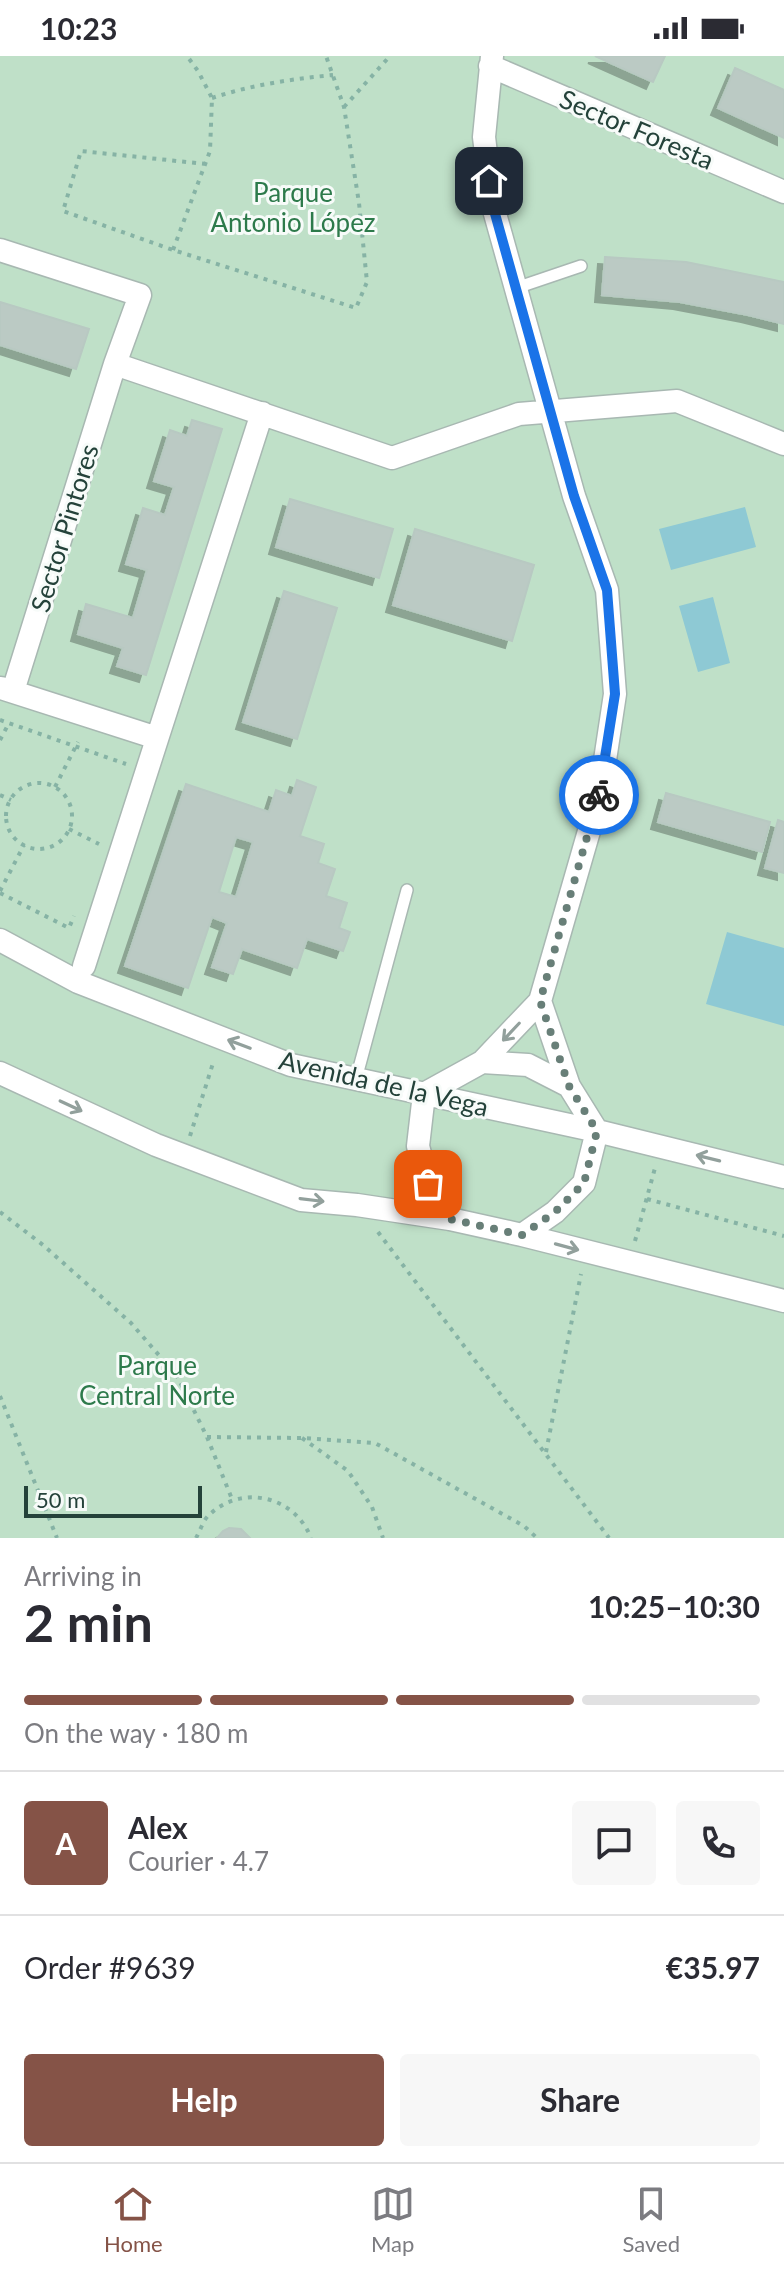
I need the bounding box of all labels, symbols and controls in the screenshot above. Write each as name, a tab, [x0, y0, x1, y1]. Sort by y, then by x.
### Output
text: 10:23	[40, 10, 117, 46]
street label: Sector Foresta	[555, 82, 719, 176]
pin	[455, 147, 523, 215]
icon: home	[467, 159, 511, 203]
park label: Parque Antonio López	[210, 176, 376, 238]
street label: Sector Pintores	[23, 440, 105, 616]
courier	[559, 755, 639, 835]
icon: bike	[577, 773, 621, 817]
one-way arrow	[502, 1022, 521, 1042]
one-way arrow	[227, 1036, 251, 1050]
street label: Avenida de la Vega	[276, 1043, 492, 1123]
one-way arrow	[58, 1099, 82, 1114]
pin	[394, 1150, 462, 1218]
one-way arrow	[696, 1150, 722, 1165]
icon: bag	[406, 1162, 450, 1206]
one-way arrow	[298, 1193, 325, 1208]
one-way arrow	[554, 1241, 580, 1256]
park label: Parque Central Norte	[79, 1349, 235, 1411]
scale bar	[24, 1482, 202, 1518]
text: 50 m	[36, 1486, 85, 1513]
text: Arriving in	[24, 1560, 142, 1592]
text: 10:25–10:30	[588, 1588, 760, 1624]
text: 2 min	[24, 1591, 153, 1653]
text: On the way · 180 m	[24, 1717, 248, 1749]
button: chat	[572, 1801, 656, 1885]
button: phone	[676, 1801, 760, 1885]
text: Alex	[128, 1809, 188, 1845]
text: A	[56, 1825, 76, 1861]
text: Courier · 4.7	[128, 1845, 269, 1877]
text: Order #9639	[24, 1949, 196, 1985]
text: €35.97	[666, 1949, 760, 1985]
button: Help	[24, 2054, 384, 2146]
button: Share	[400, 2054, 760, 2146]
tab: Home	[104, 2182, 163, 2257]
tab: Map	[371, 2182, 415, 2257]
tab: Saved	[623, 2182, 680, 2257]

